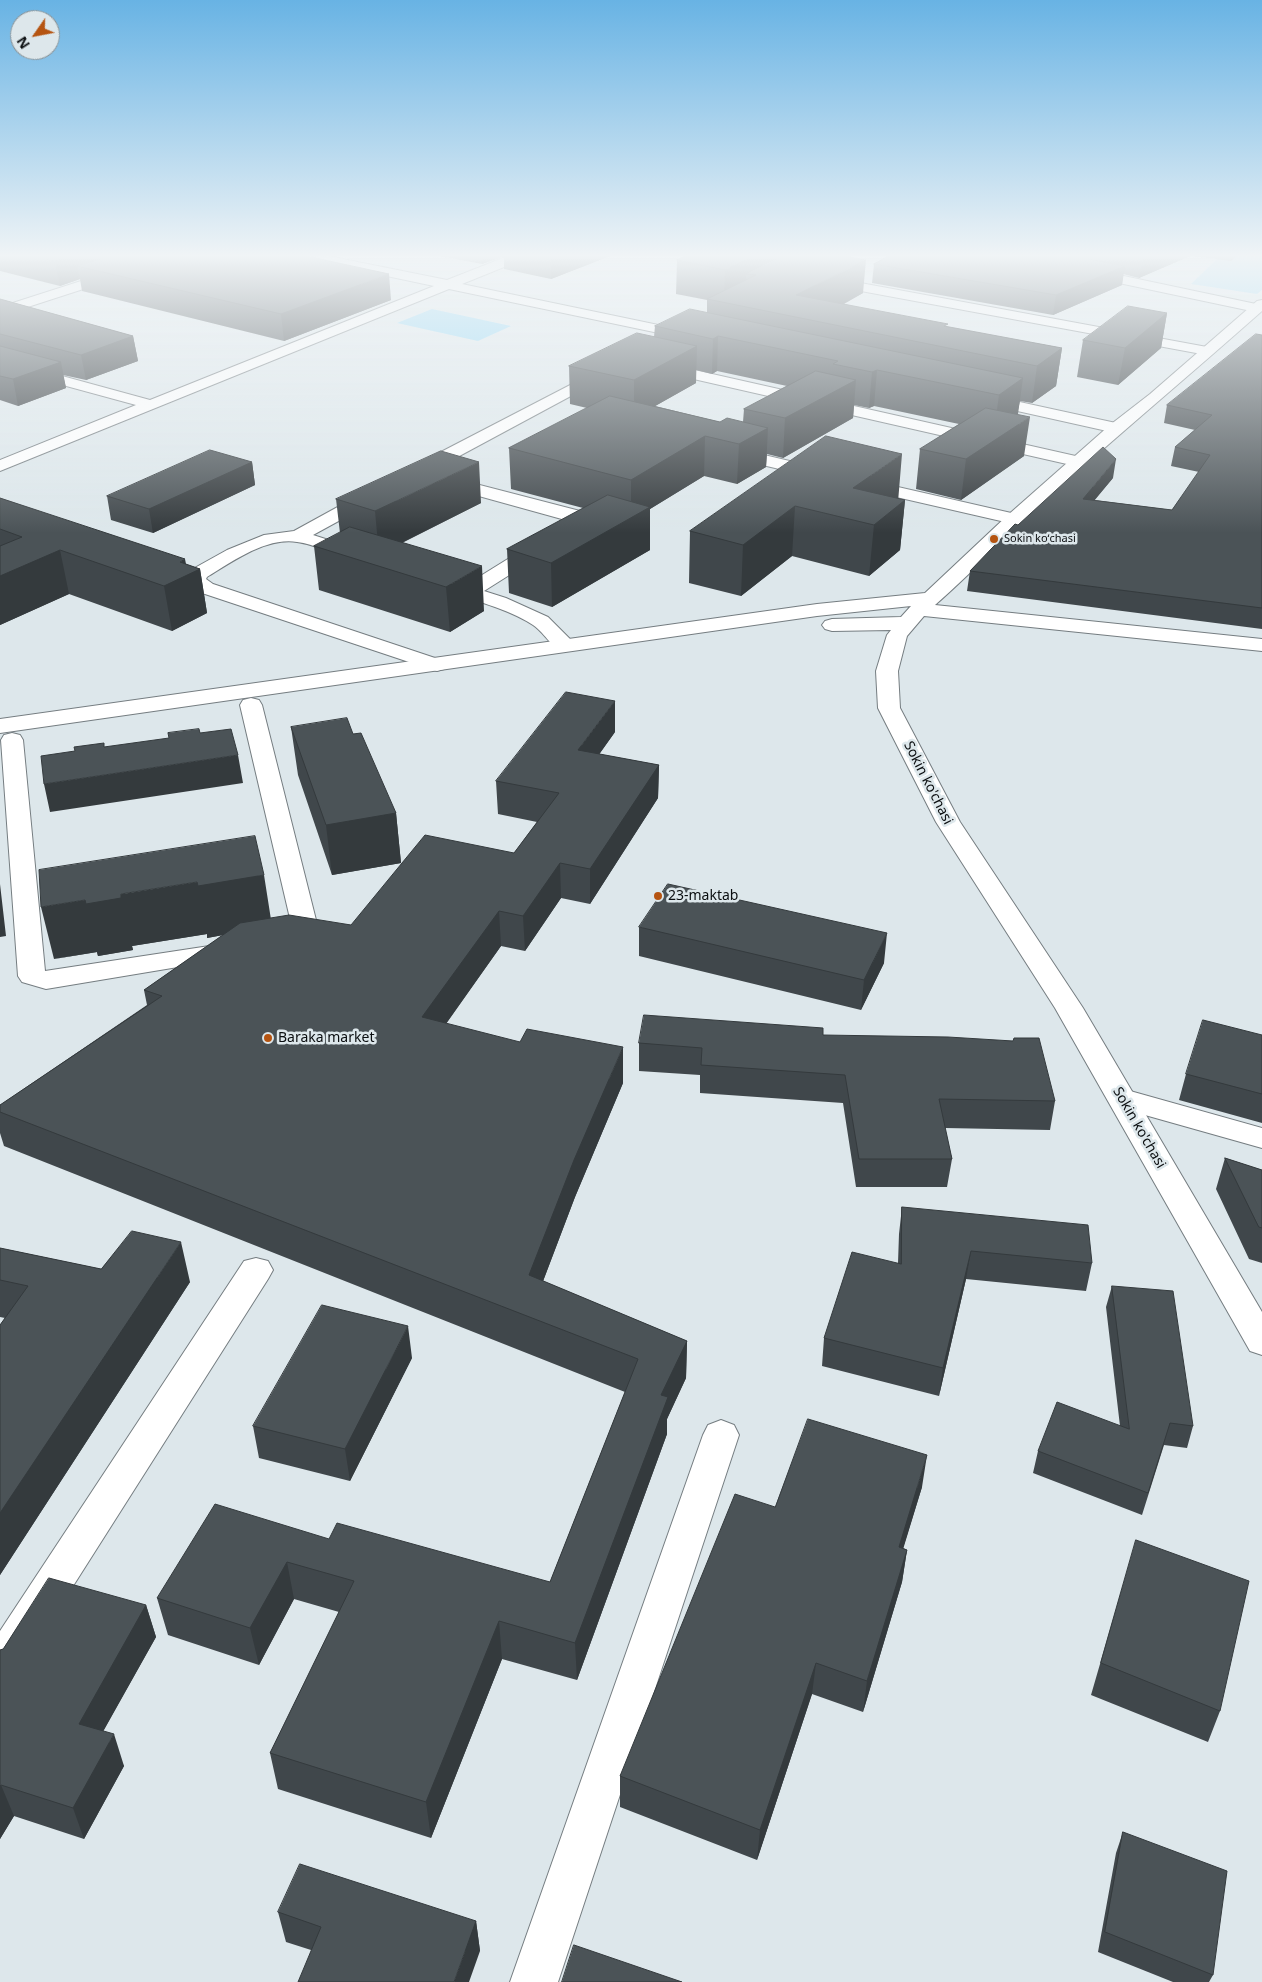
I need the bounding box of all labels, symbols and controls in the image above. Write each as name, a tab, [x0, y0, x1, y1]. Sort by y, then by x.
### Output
north arrow	[10, 10, 60, 60]
text: N	[12, 33, 34, 53]
place label: Sokin koʻchasi	[1004, 532, 1076, 546]
marker: Sokin koʻchasi	[988, 533, 1000, 545]
street label: Sokin ko'chasi	[900, 739, 956, 827]
place label: 23-maktab	[668, 888, 738, 904]
marker: 23-maktab	[652, 890, 664, 902]
place label: Baraka market	[278, 1030, 374, 1046]
marker: Baraka market	[262, 1032, 274, 1044]
street label: Sokin ko'chasi	[1109, 1084, 1169, 1172]

